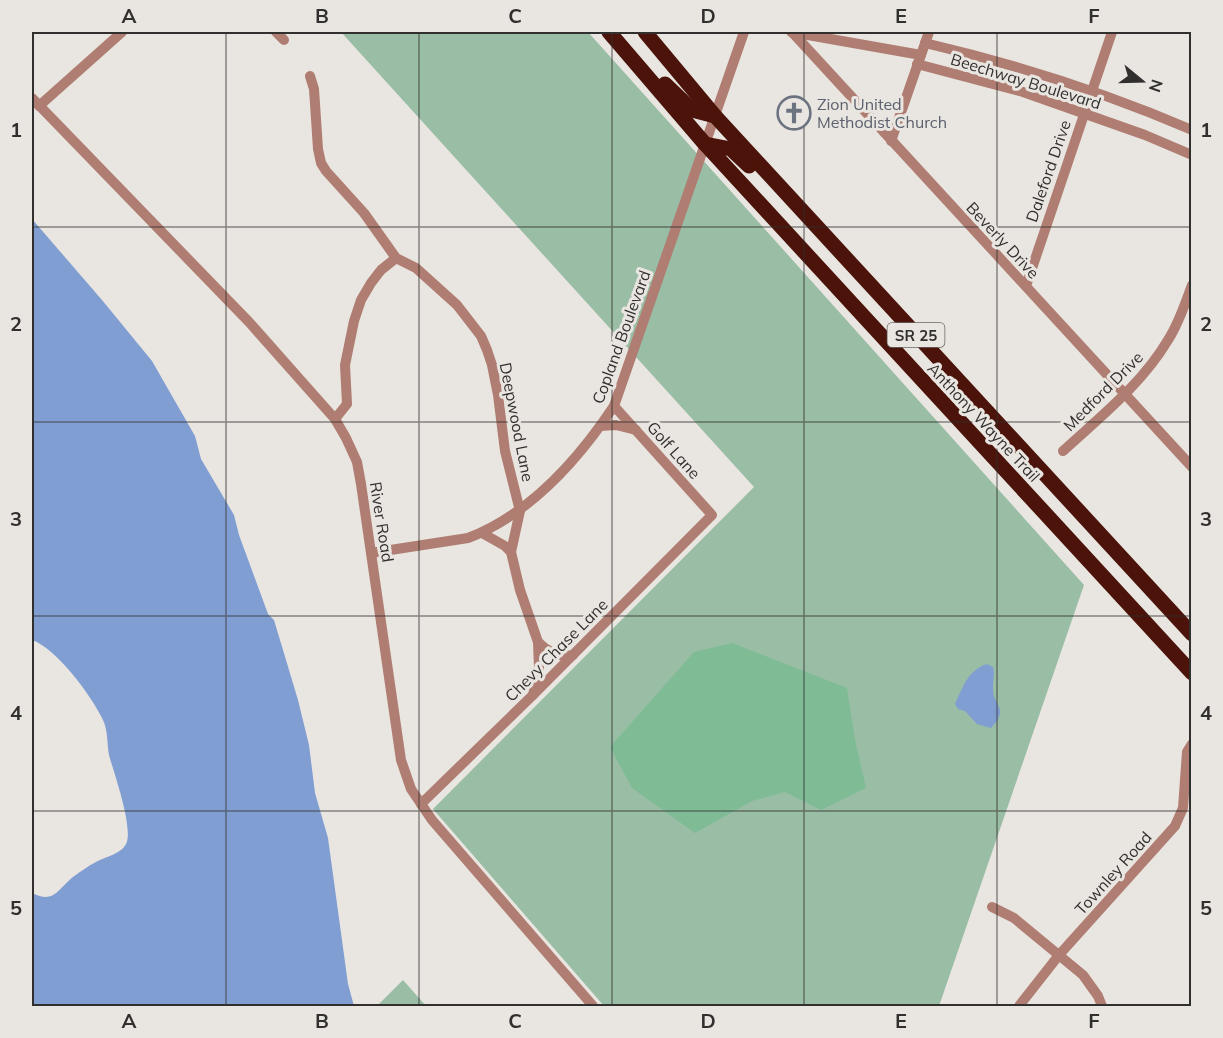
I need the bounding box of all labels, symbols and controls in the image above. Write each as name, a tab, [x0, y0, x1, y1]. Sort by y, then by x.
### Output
text: A	[122, 3, 137, 28]
text: B	[315, 3, 329, 28]
text: C	[508, 3, 522, 28]
text: D	[700, 3, 716, 28]
text: E	[895, 3, 907, 28]
text: F	[1088, 3, 1100, 28]
street label: Beechway Boulevard	[948, 49, 1104, 113]
north arrow	[1112, 51, 1172, 111]
text: N	[1145, 77, 1168, 95]
place label: Zion United Methodist Church	[817, 94, 947, 132]
church icon: Zion United Methodist Church	[776, 95, 812, 131]
text: 1	[10, 117, 22, 142]
street label: Daleford Drive	[1021, 117, 1075, 225]
text: 1	[1200, 117, 1212, 142]
street label: Beverly Drive	[962, 198, 1044, 282]
street label: Copland Boulevard	[588, 268, 654, 406]
text: 2	[10, 311, 22, 336]
text: 2	[1200, 311, 1212, 336]
road number: SR 25	[888, 323, 944, 347]
street label: Medford Drive	[1059, 347, 1147, 435]
street label: Anthony Wayne Trail	[924, 358, 1044, 486]
street label: Deepwood Lane	[496, 361, 538, 483]
street label: Golf Lane	[643, 417, 705, 483]
street label: River Road	[366, 480, 398, 564]
text: 3	[10, 506, 22, 531]
text: 3	[1200, 506, 1212, 531]
street label: Chevy Chase Lane	[500, 594, 612, 706]
text: 4	[10, 700, 22, 725]
text: 4	[1200, 700, 1212, 725]
street label: Townley Road	[1070, 827, 1156, 919]
text: 5	[10, 895, 22, 920]
text: 5	[1200, 895, 1212, 920]
text: A	[122, 1008, 137, 1033]
text: B	[315, 1008, 329, 1033]
text: C	[508, 1008, 522, 1033]
text: D	[700, 1008, 716, 1033]
text: E	[895, 1008, 907, 1033]
text: F	[1088, 1008, 1100, 1033]

